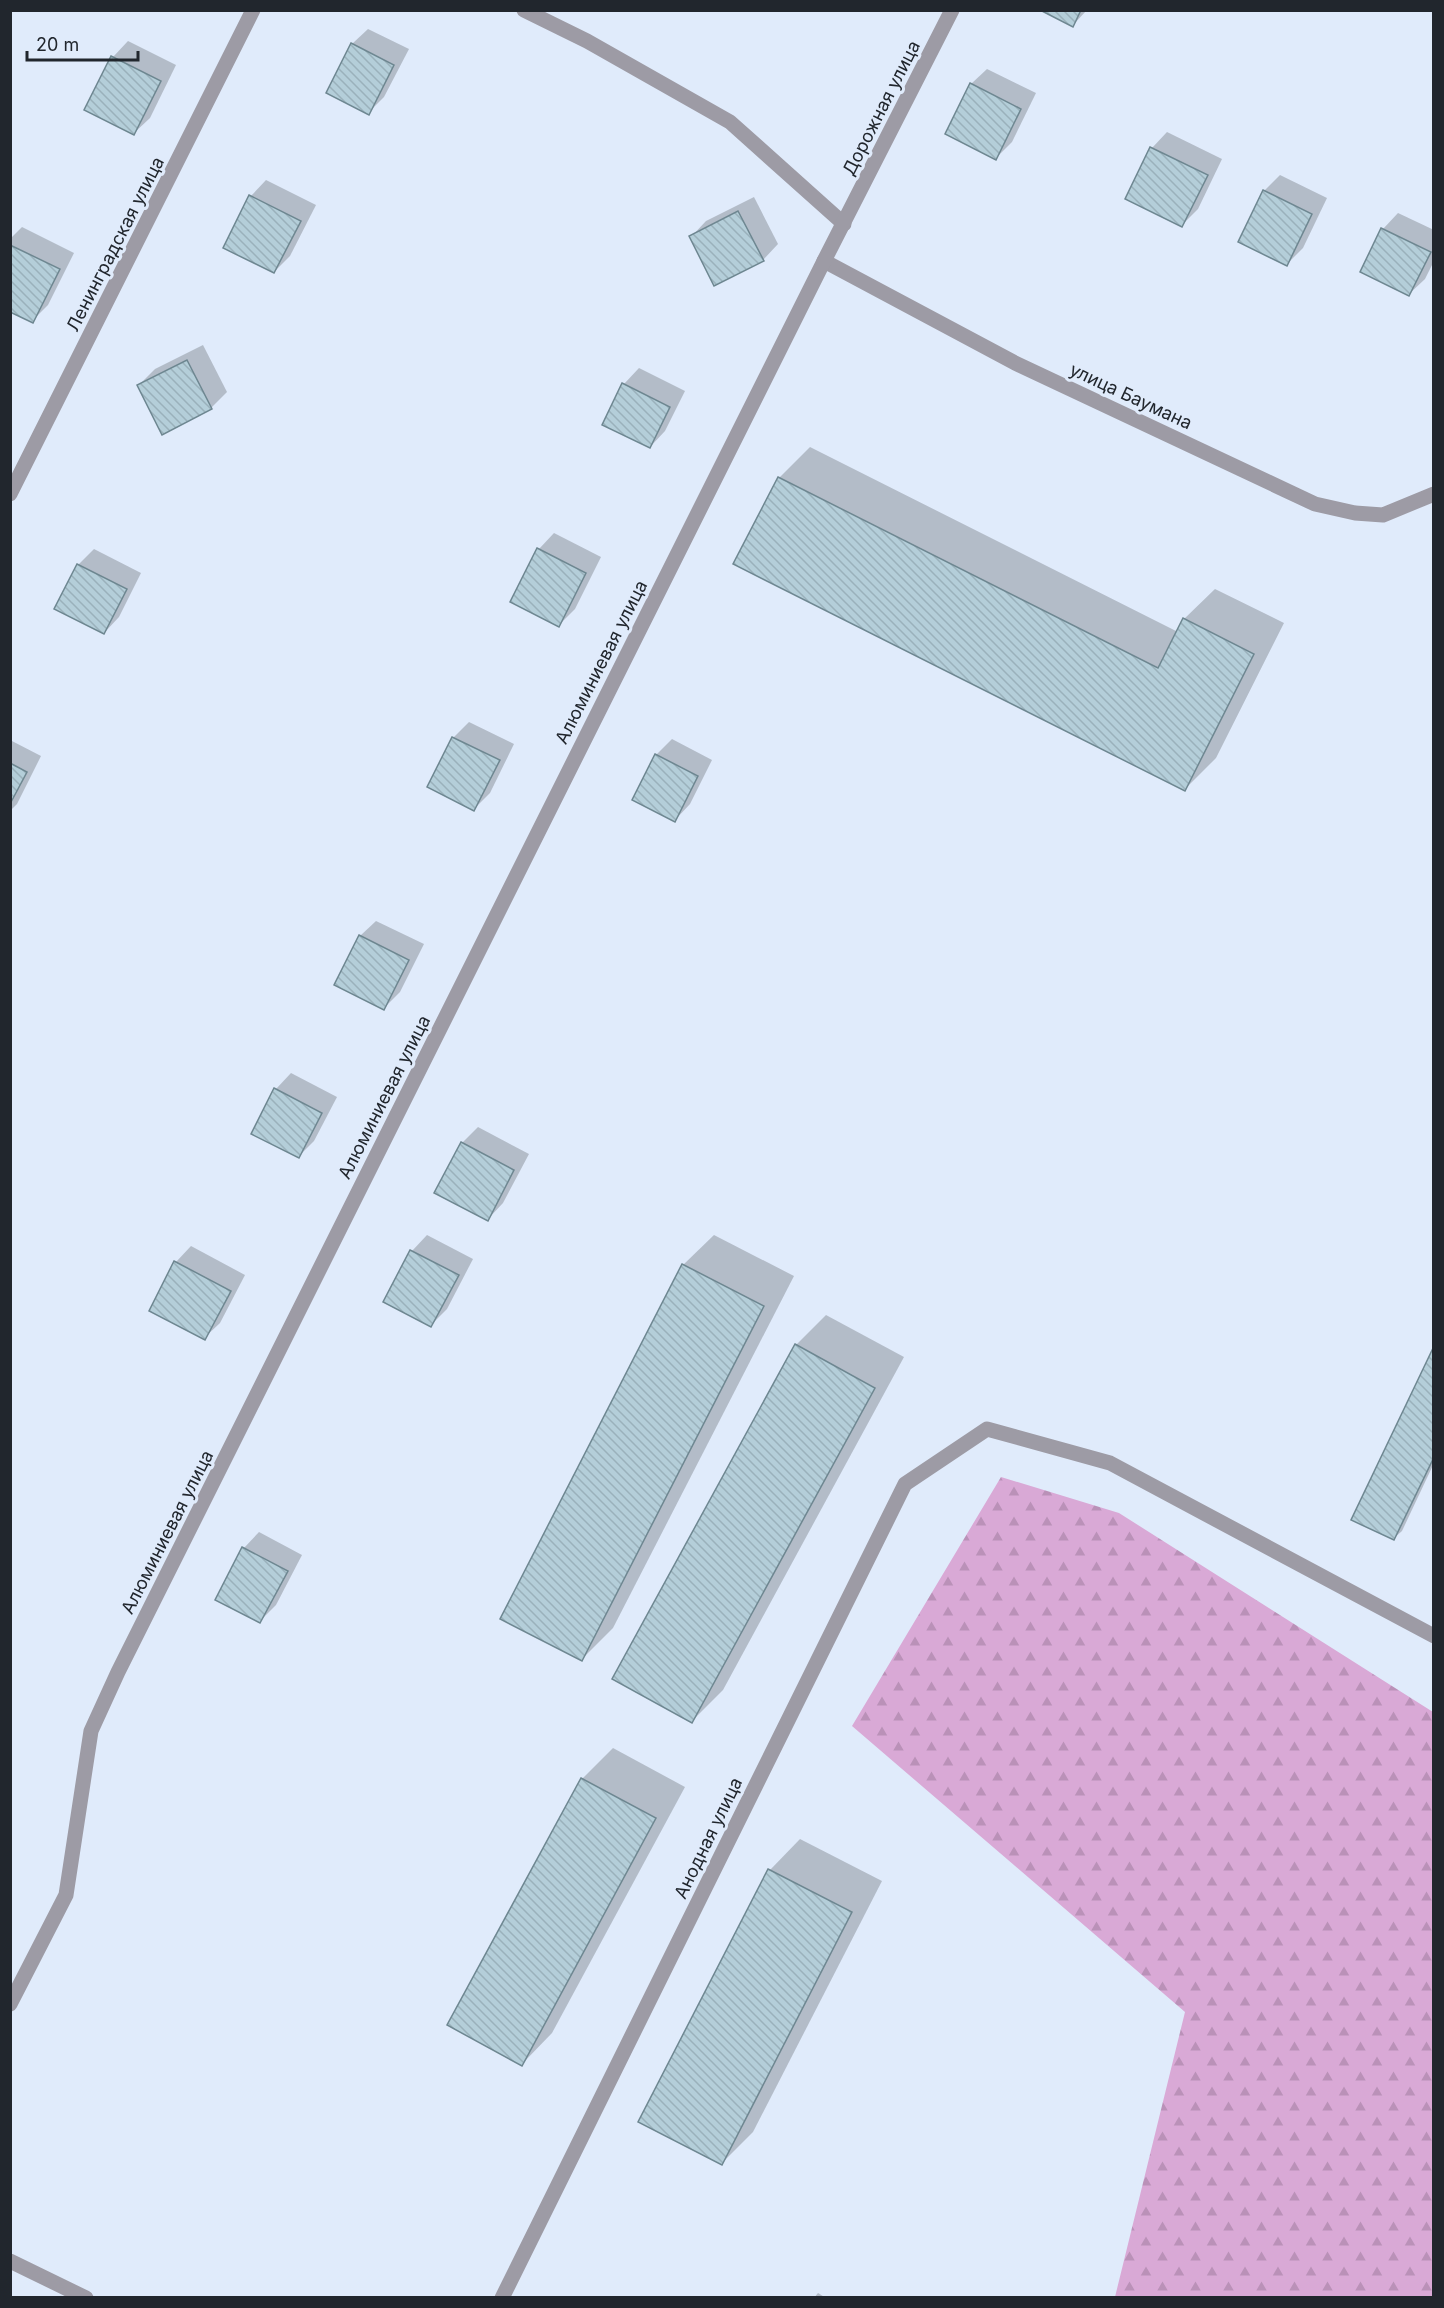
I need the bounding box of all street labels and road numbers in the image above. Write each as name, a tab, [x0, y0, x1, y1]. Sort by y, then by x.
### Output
street label: Дорожная улица	[838, 37, 924, 179]
street label: Ленинградская улица	[62, 153, 168, 335]
street label: улица Баумана	[1067, 358, 1195, 434]
street label: Алюминиевая улица	[551, 577, 651, 747]
street label: Алюминиевая улица	[334, 1012, 434, 1182]
street label: Алюминиевая улица	[117, 1447, 217, 1617]
street label: Анодная улица	[670, 1774, 746, 1902]

